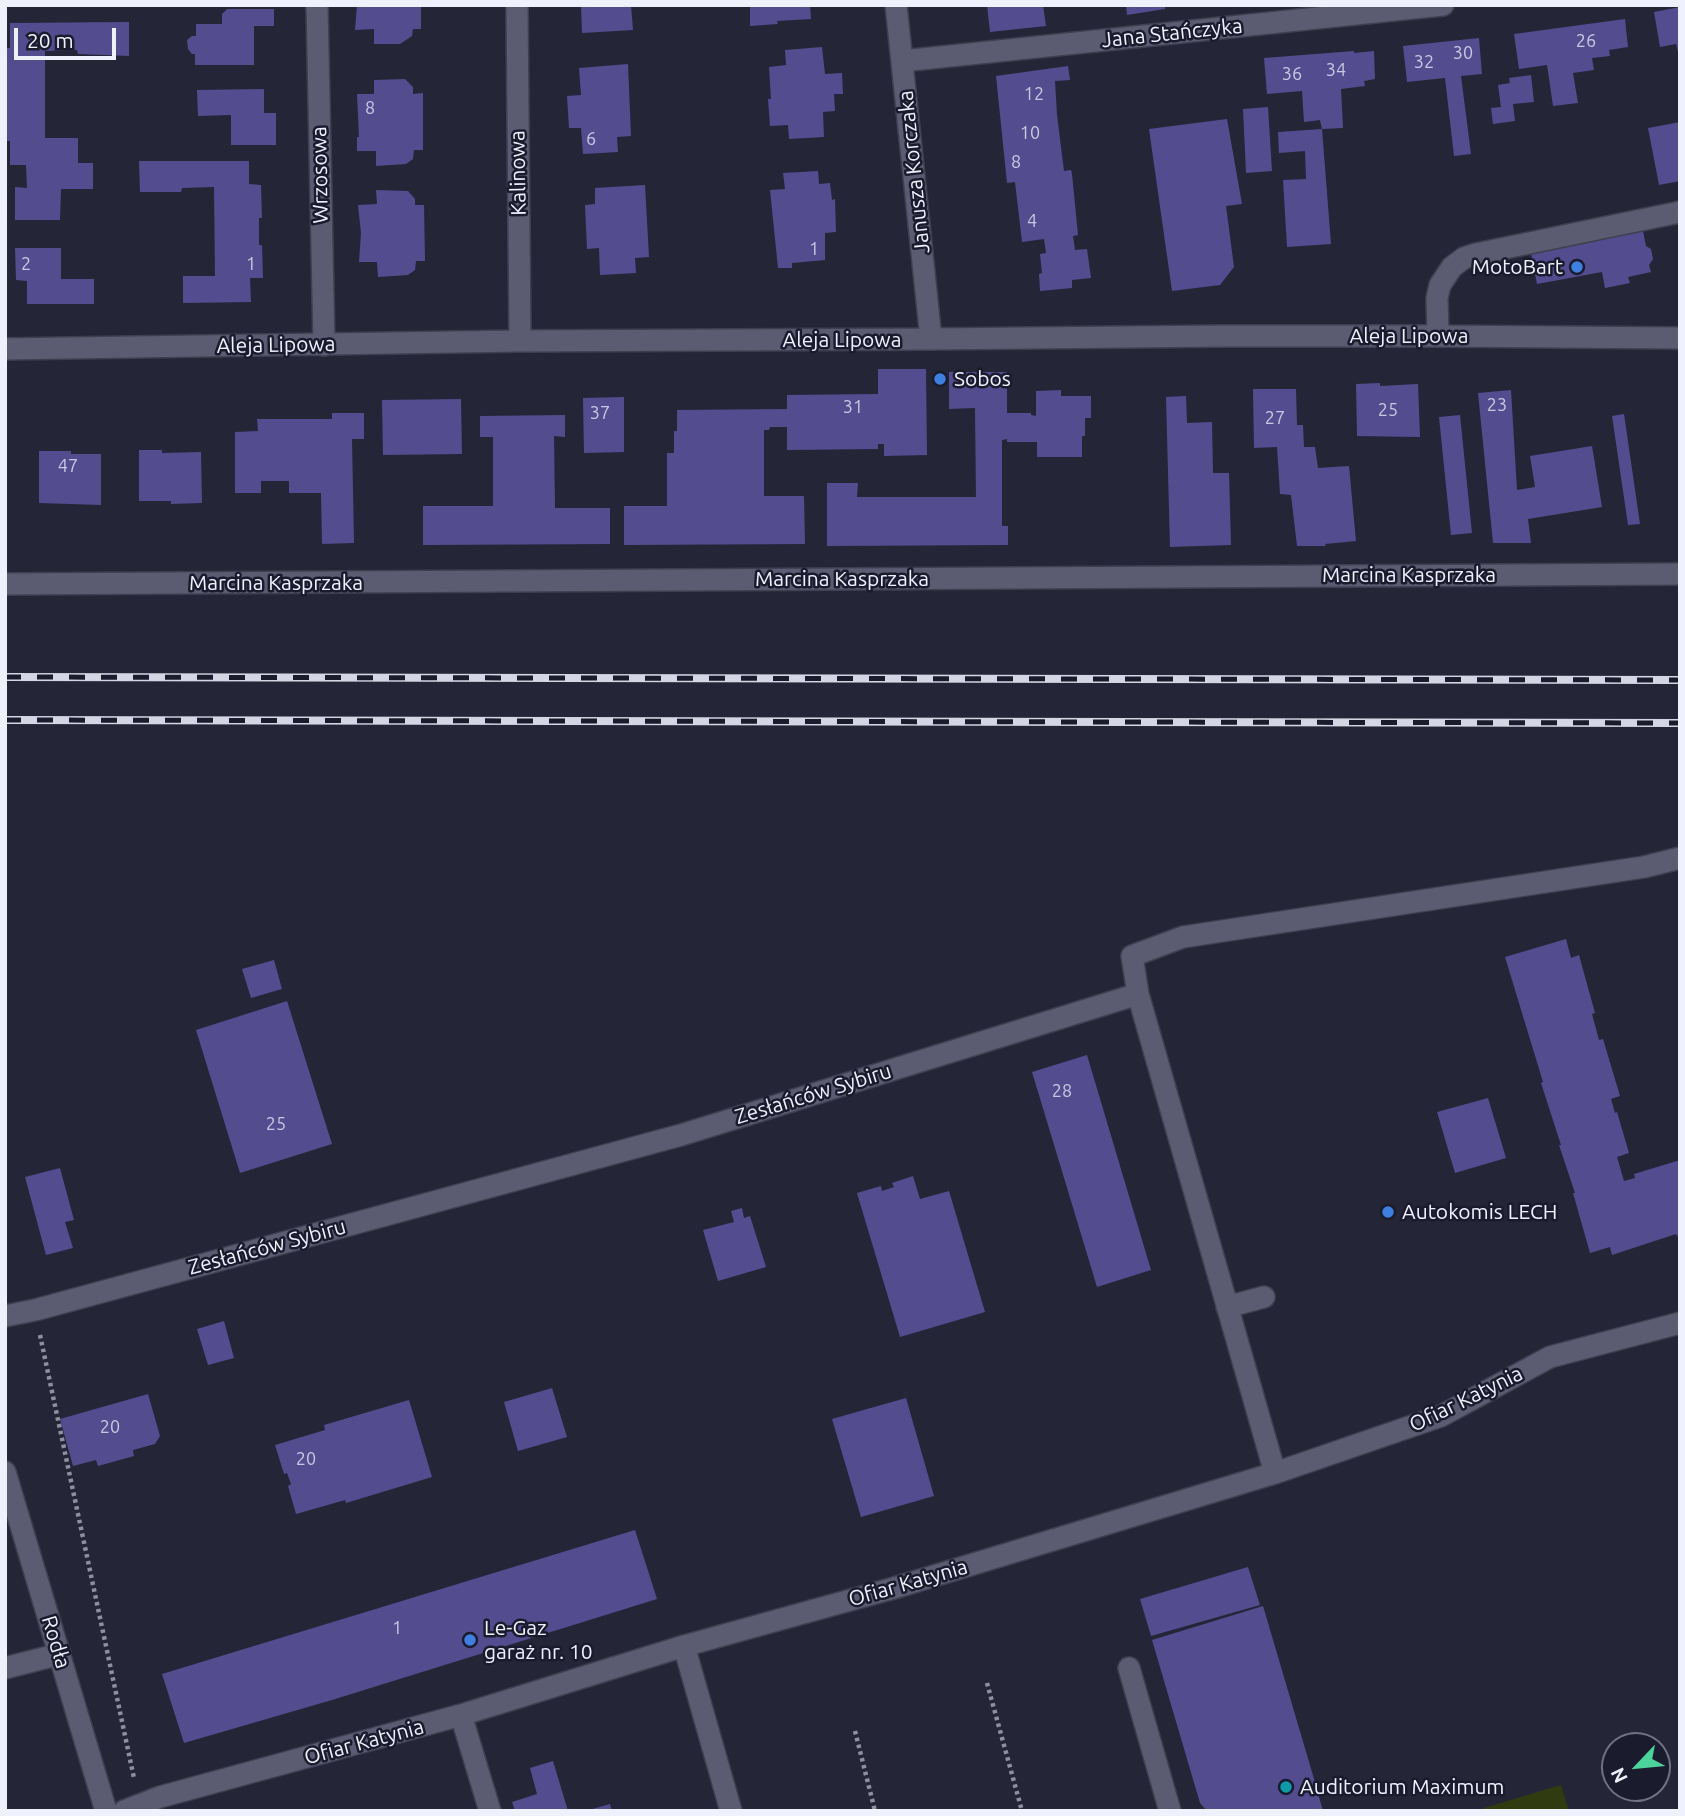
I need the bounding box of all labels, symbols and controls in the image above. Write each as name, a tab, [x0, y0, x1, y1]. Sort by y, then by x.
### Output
street label: Jana Stańczyka	[1100, 13, 1244, 53]
scale bar	[18, 14, 119, 58]
text: 20 m	[27, 28, 74, 52]
house number: 26	[1576, 30, 1596, 52]
house number: 30	[1453, 42, 1473, 64]
house number: 32	[1414, 51, 1434, 73]
house number: 34	[1326, 59, 1346, 81]
house number: 36	[1282, 63, 1302, 85]
house number: 12	[1024, 83, 1044, 105]
street label: Janusza Korczaka	[893, 89, 935, 255]
house number: 8	[365, 97, 375, 119]
house number: 10	[1020, 122, 1040, 144]
street label: Wrzosowa	[307, 126, 333, 224]
house number: 6	[586, 128, 596, 150]
street label: Kalinowa	[505, 130, 531, 216]
house number: 8	[1011, 151, 1021, 173]
house number: 4	[1027, 210, 1037, 232]
house number: 1	[809, 238, 819, 260]
house number: 2	[21, 253, 31, 275]
house number: 1	[246, 253, 256, 275]
place label: MotoBart	[1472, 254, 1563, 280]
marker: MotoBart	[1569, 259, 1585, 275]
street label: Aleja Lipowa	[1350, 323, 1468, 349]
street label: Aleja Lipowa	[783, 327, 901, 353]
street label: Aleja Lipowa	[216, 331, 336, 359]
place label: Sobos	[954, 366, 1011, 392]
marker: Sobos	[932, 371, 948, 387]
house number: 23	[1487, 394, 1507, 416]
house number: 31	[843, 396, 863, 418]
house number: 25	[1378, 399, 1398, 421]
house number: 37	[590, 402, 610, 424]
house number: 27	[1265, 407, 1285, 429]
house number: 47	[58, 455, 78, 477]
street label: Marcina Kasprzaka	[1322, 562, 1496, 588]
street label: Marcina Kasprzaka	[755, 566, 929, 592]
street label: Marcina Kasprzaka	[189, 570, 363, 596]
street label: Zesłańców Sybiru	[732, 1058, 894, 1130]
house number: 28	[1052, 1080, 1072, 1102]
house number: 25	[266, 1113, 286, 1135]
place label: Autokomis LECH	[1402, 1199, 1557, 1225]
marker: Autokomis LECH	[1380, 1204, 1396, 1220]
street label: Zesłańców Sybiru	[185, 1214, 349, 1280]
street label: Ofiar Katynia	[1405, 1361, 1527, 1437]
house number: 20	[100, 1416, 120, 1438]
house number: 20	[296, 1448, 316, 1470]
street label: Ofiar Katynia	[846, 1554, 970, 1612]
street label: Rodła	[36, 1612, 76, 1672]
place label: Le-Gaz garaż nr. 10	[484, 1615, 593, 1665]
house number: 1	[392, 1617, 402, 1639]
marker: Le-Gaz garaż nr. 10	[462, 1632, 478, 1648]
street label: Ofiar Katynia	[301, 1714, 427, 1770]
north arrow	[1601, 1732, 1671, 1802]
text: N	[1606, 1764, 1632, 1787]
place label: Auditorium Maximum	[1300, 1774, 1504, 1800]
marker: Auditorium Maximum	[1278, 1779, 1294, 1795]

